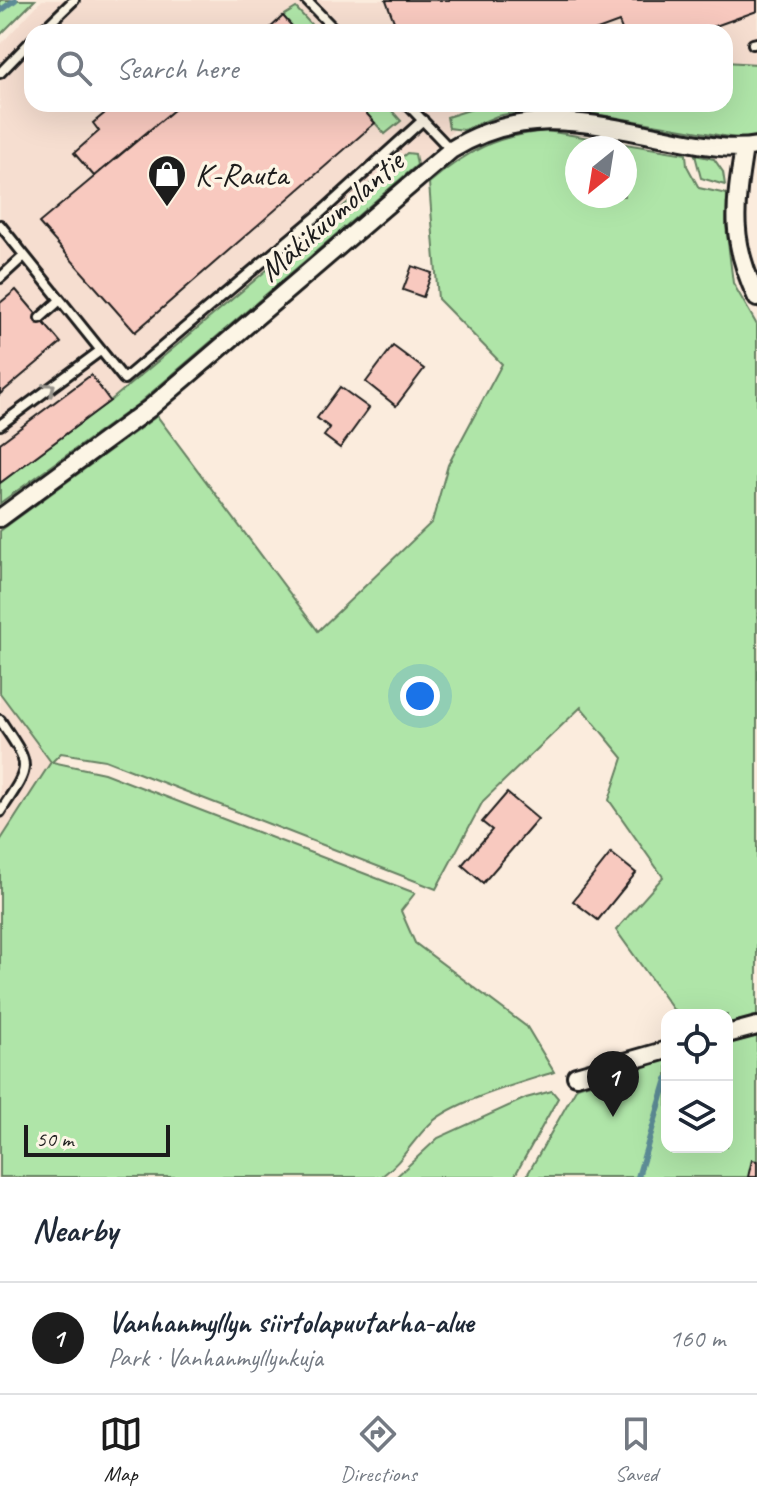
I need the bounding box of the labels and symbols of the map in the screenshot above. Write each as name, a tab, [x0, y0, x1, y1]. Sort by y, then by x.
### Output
north arrow	[565, 136, 637, 208]
street label: Mäkikuumolantie	[250, 140, 414, 290]
shop icon: K-Rauta	[146, 153, 188, 208]
place label: K-Rauta	[195, 154, 291, 195]
one-way arrow	[42, 383, 56, 398]
your location	[400, 676, 440, 716]
pin: 1	[587, 1051, 639, 1117]
scale bar	[24, 1121, 170, 1157]

